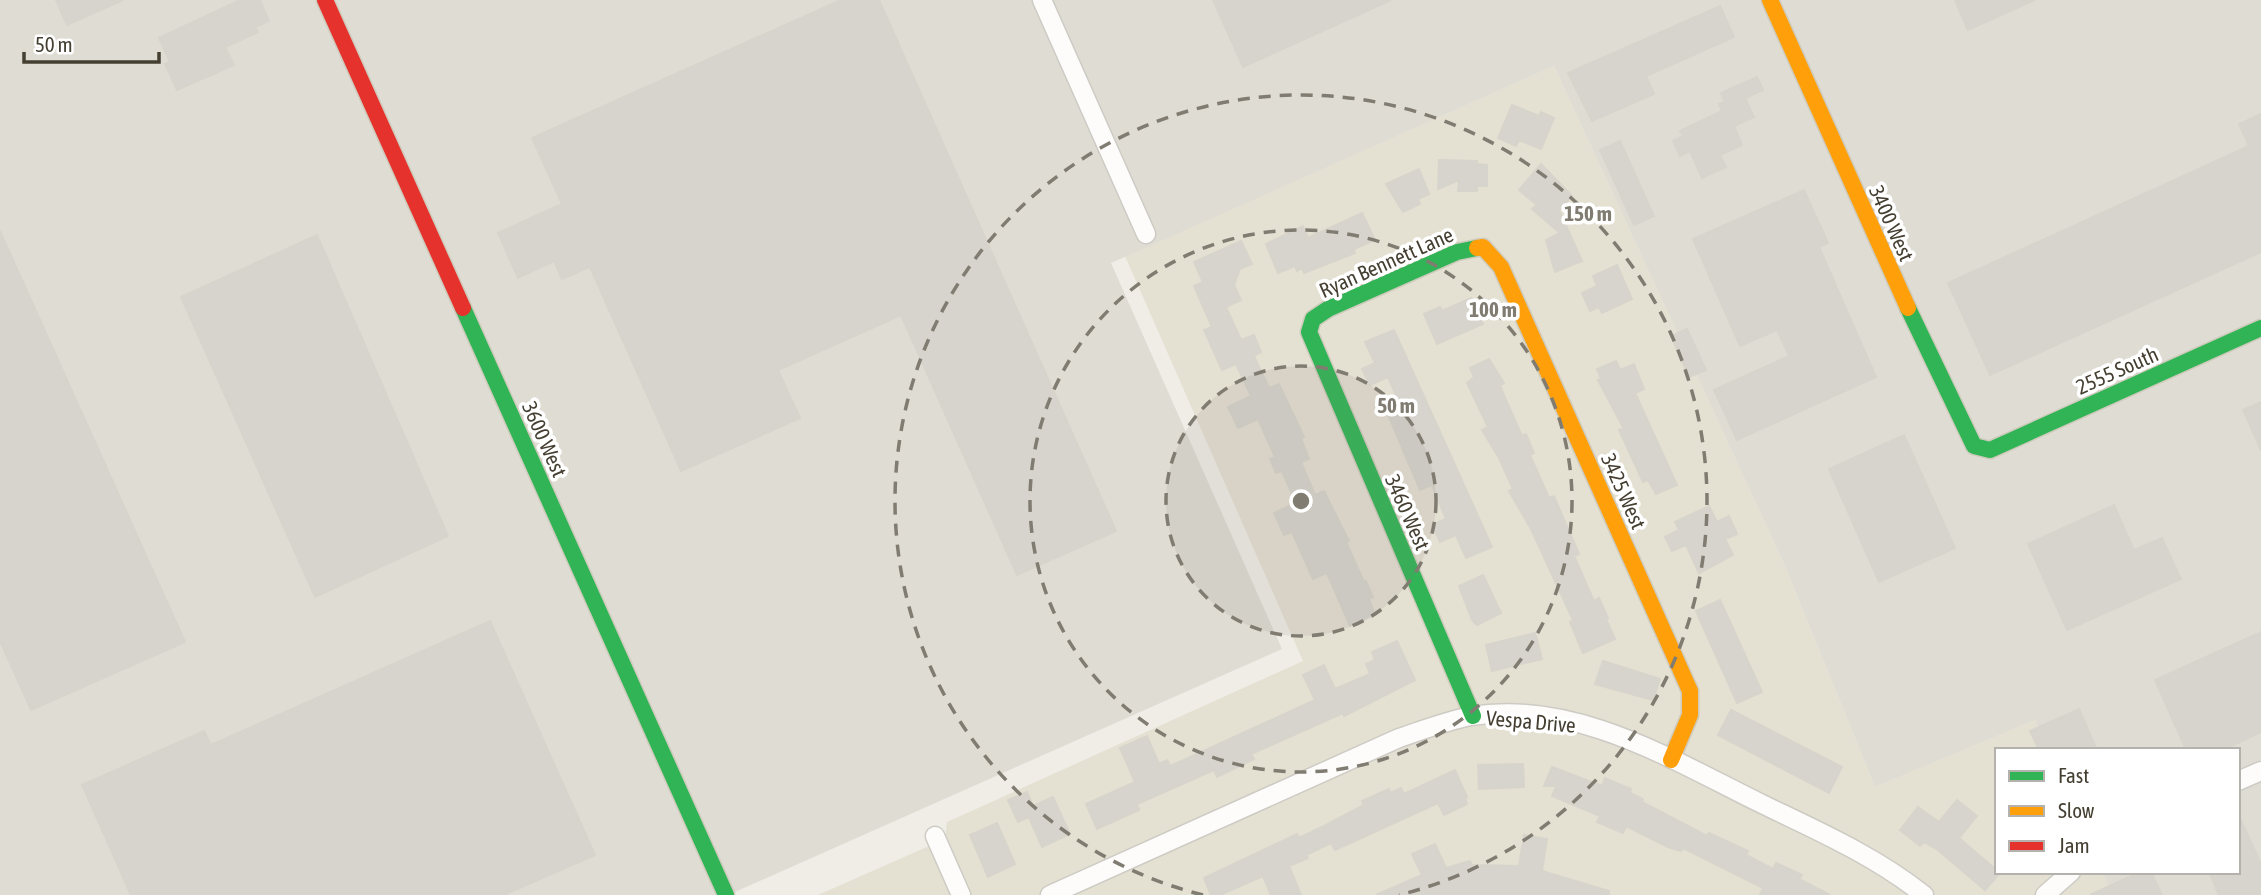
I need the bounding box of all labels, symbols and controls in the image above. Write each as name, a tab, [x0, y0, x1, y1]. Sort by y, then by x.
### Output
scale bar	[24, 21, 159, 65]
text: 50 m	[35, 32, 73, 56]
street label: 3400 West	[1865, 182, 1919, 264]
text: 150 m	[1564, 201, 1612, 225]
street label: Ryan Bennett Lane	[1315, 222, 1457, 302]
text: 100 m	[1469, 297, 1517, 321]
street label: 2555 South	[2072, 341, 2162, 399]
text: 50 m	[1377, 393, 1415, 417]
street label: 3600 West	[518, 398, 572, 480]
street label: 3425 West	[1597, 450, 1651, 532]
street label: 3460 West	[1381, 471, 1435, 553]
centre of rings	[1289, 489, 1313, 513]
street label: Vespa Drive	[1485, 705, 1577, 737]
legend	[1995, 748, 2240, 874]
text: Fast	[2058, 763, 2089, 787]
text: Slow	[2058, 798, 2095, 822]
text: Jam	[2058, 833, 2090, 857]

